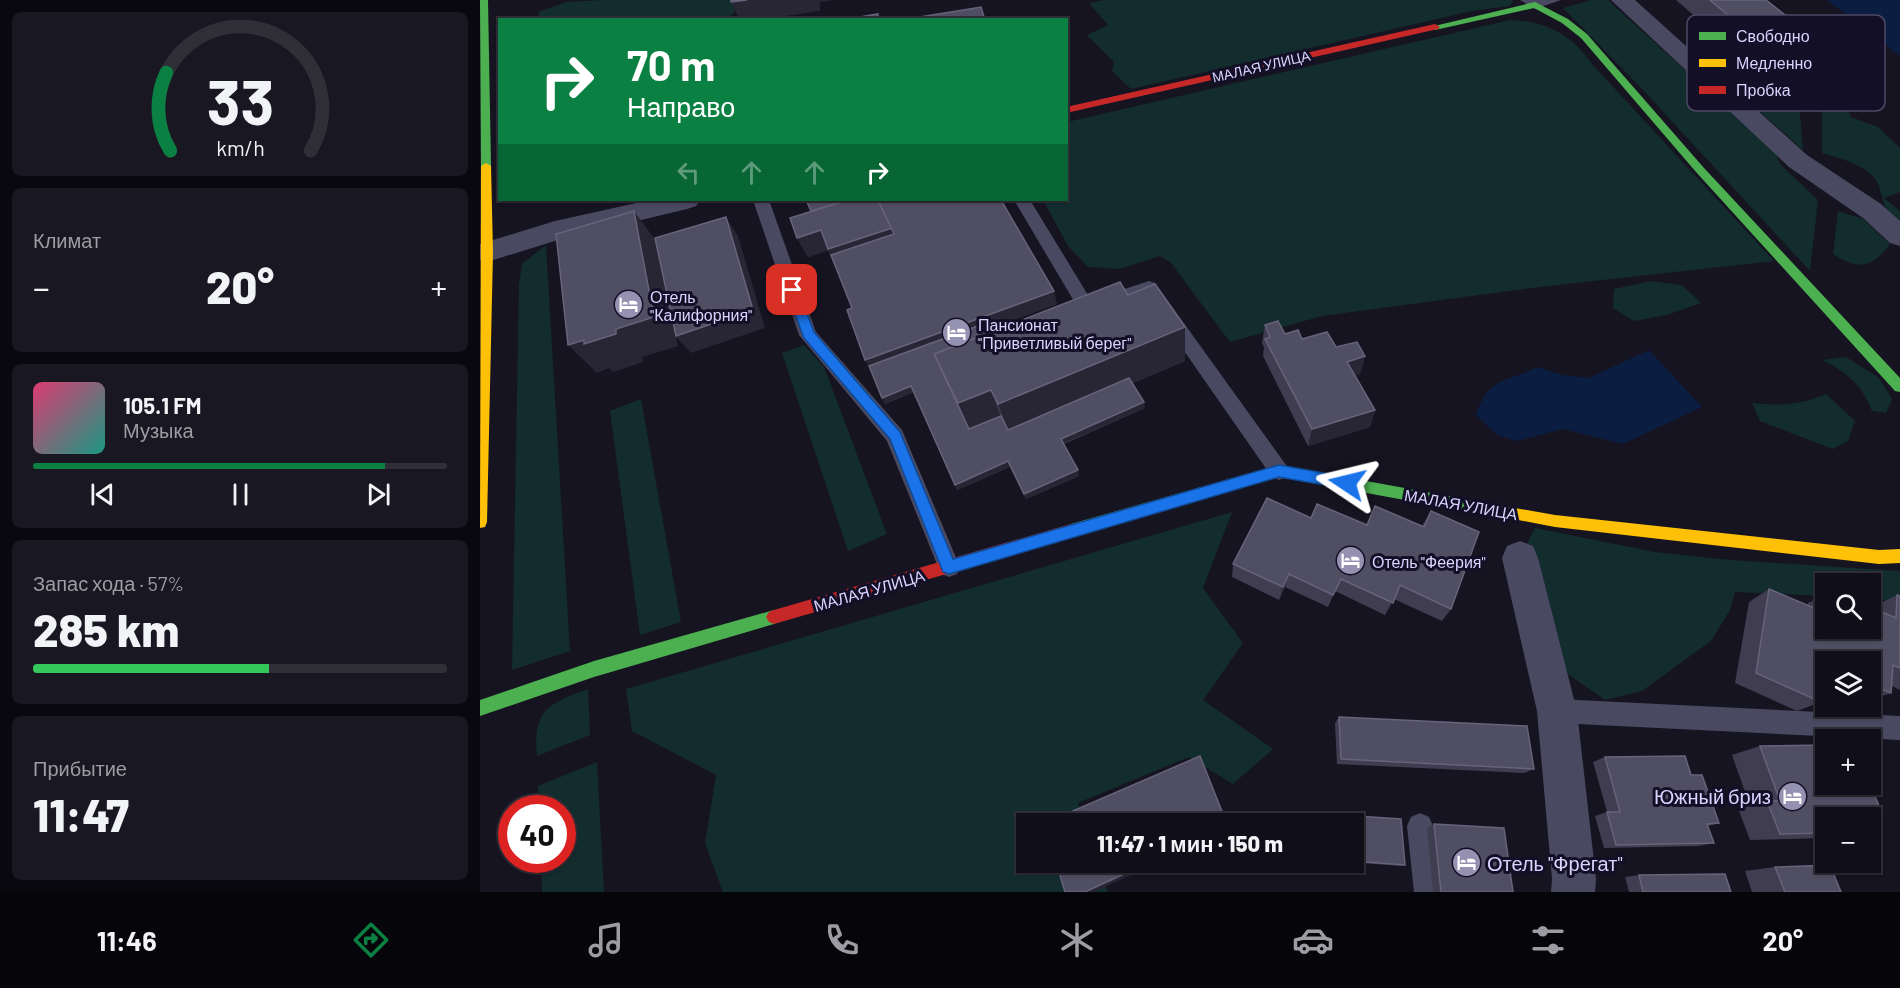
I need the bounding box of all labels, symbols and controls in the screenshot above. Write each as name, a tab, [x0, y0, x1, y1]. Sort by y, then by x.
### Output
legend	[1687, 15, 1885, 111]
text: Свободно	[1736, 26, 1810, 45]
text: 70 m	[627, 39, 715, 89]
icon: right	[528, 42, 606, 120]
street label: МАЛАЯ УЛИЦА	[1210, 46, 1312, 86]
text: Медленно	[1736, 53, 1812, 72]
text: 33	[206, 63, 274, 137]
text: Пробка	[1736, 80, 1791, 99]
text: Направо	[627, 90, 735, 122]
text: km/h	[216, 135, 264, 160]
icon: left	[672, 156, 705, 189]
icon: ahead	[735, 156, 768, 189]
icon: ahead	[798, 156, 831, 189]
icon: right	[861, 156, 894, 189]
text: Климат	[33, 228, 101, 252]
text: 20°	[206, 259, 274, 313]
pin	[766, 264, 817, 315]
text: −	[33, 267, 50, 307]
text: +	[431, 267, 447, 307]
icon: arrive	[775, 273, 808, 306]
place label: Отель "Калифорния"	[650, 287, 752, 324]
hotel icon: Отель "Калифорния"	[613, 289, 645, 321]
place label: Пансионат "Приветливый берег"	[978, 315, 1131, 352]
hotel icon: Пансионат "Приветливый берег"	[941, 317, 973, 349]
text: 105.1 FM	[123, 392, 201, 418]
text: Музыка	[123, 418, 194, 442]
position arrow	[1315, 451, 1379, 515]
icon: previous	[86, 478, 119, 511]
icon: pause	[224, 478, 257, 511]
icon: next	[362, 478, 395, 511]
street label: МАЛАЯ УЛИЦА	[1403, 485, 1519, 523]
hotel icon: Отель "Феерия"	[1335, 545, 1367, 577]
place label: Отель "Феерия"	[1372, 552, 1486, 571]
street label: МАЛАЯ УЛИЦА	[811, 565, 927, 615]
text: Запас хода · 57%	[33, 571, 184, 595]
map controls	[1815, 573, 1881, 873]
button: search	[1815, 573, 1881, 639]
text: 285 km	[33, 602, 179, 656]
button: layers	[1815, 651, 1881, 717]
button: +	[1815, 729, 1881, 795]
text: Прибытие	[33, 756, 127, 780]
hotel icon: Южный бриз	[1776, 780, 1808, 812]
place label: Южный бриз	[1654, 784, 1771, 808]
text: 11:47	[33, 787, 129, 841]
speed limit sign: 40	[498, 795, 576, 873]
button: −	[1815, 807, 1881, 873]
text: 11:47 · 1 мин · 150 m	[1097, 830, 1283, 856]
hotel icon: Отель "Фрегат"	[1450, 847, 1482, 879]
place label: Отель "Фрегат"	[1487, 851, 1623, 875]
icon: directions	[350, 919, 392, 961]
icon: music	[585, 919, 627, 961]
icon: phone	[821, 919, 863, 961]
icon: climate	[1056, 919, 1098, 961]
icon: car	[1292, 919, 1334, 961]
icon: filters	[1527, 919, 1569, 961]
text: 11:46	[97, 924, 157, 956]
text: 20°	[1763, 924, 1803, 956]

